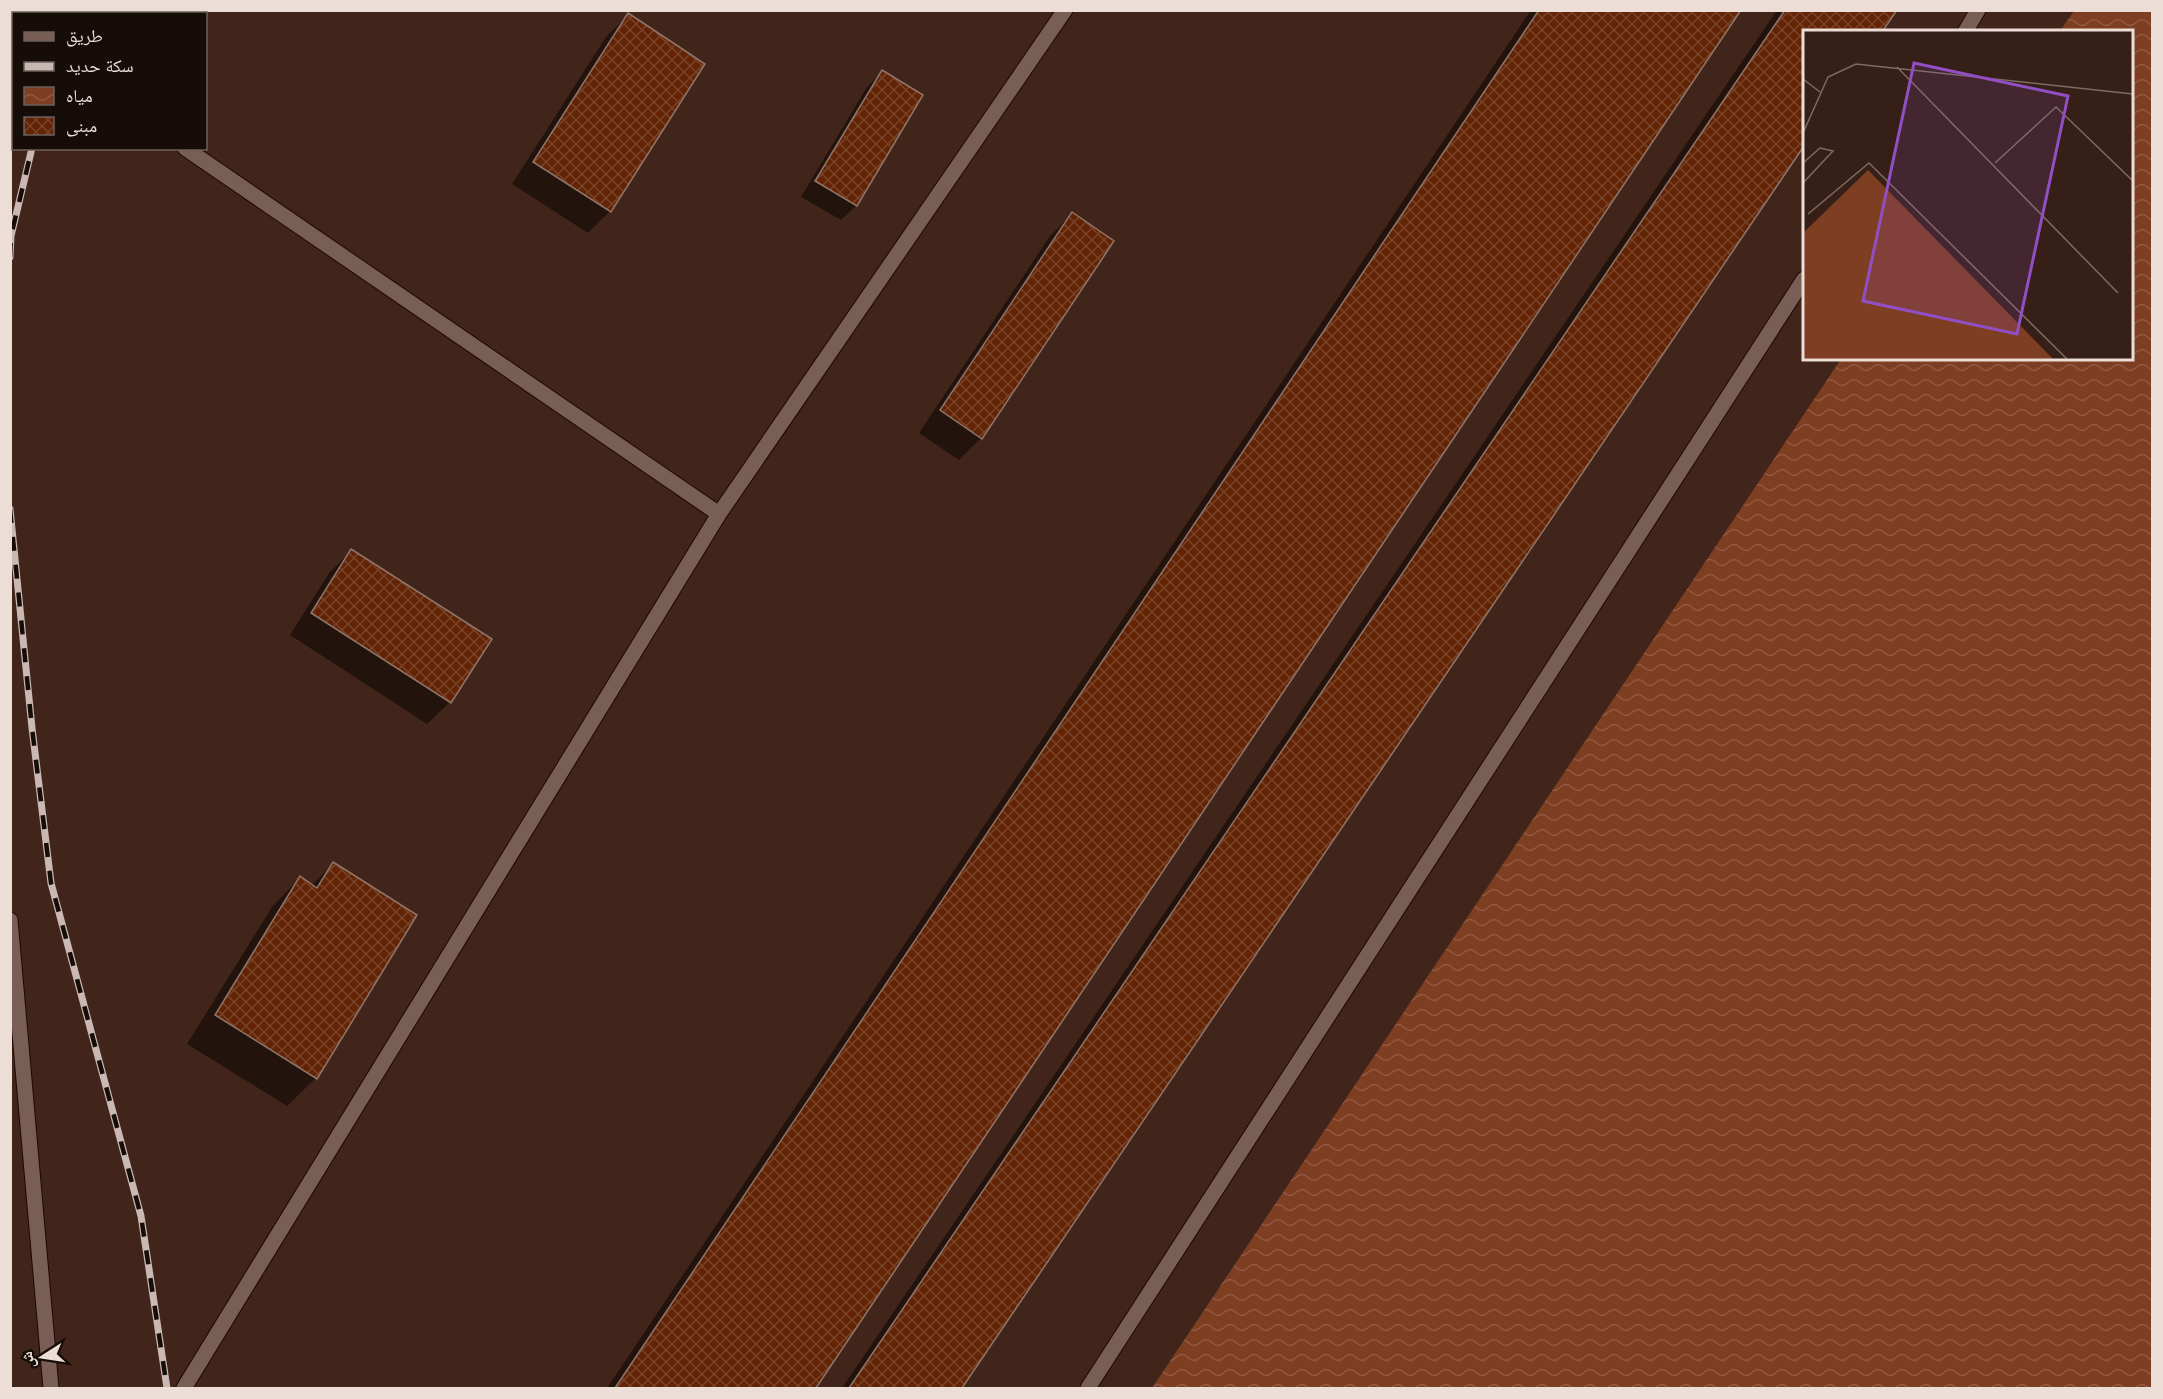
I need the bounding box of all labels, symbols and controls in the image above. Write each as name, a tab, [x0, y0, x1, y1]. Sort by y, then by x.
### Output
legend	[12, 12, 207, 150]
text: طريق	[66, 24, 103, 47]
inset map	[1803, 30, 2133, 360]
text: سكة حديد	[66, 54, 134, 77]
text: مياه	[66, 84, 93, 107]
text: مبنى	[66, 114, 97, 137]
north arrow	[12, 1327, 72, 1387]
text: ش	[16, 1350, 39, 1371]

